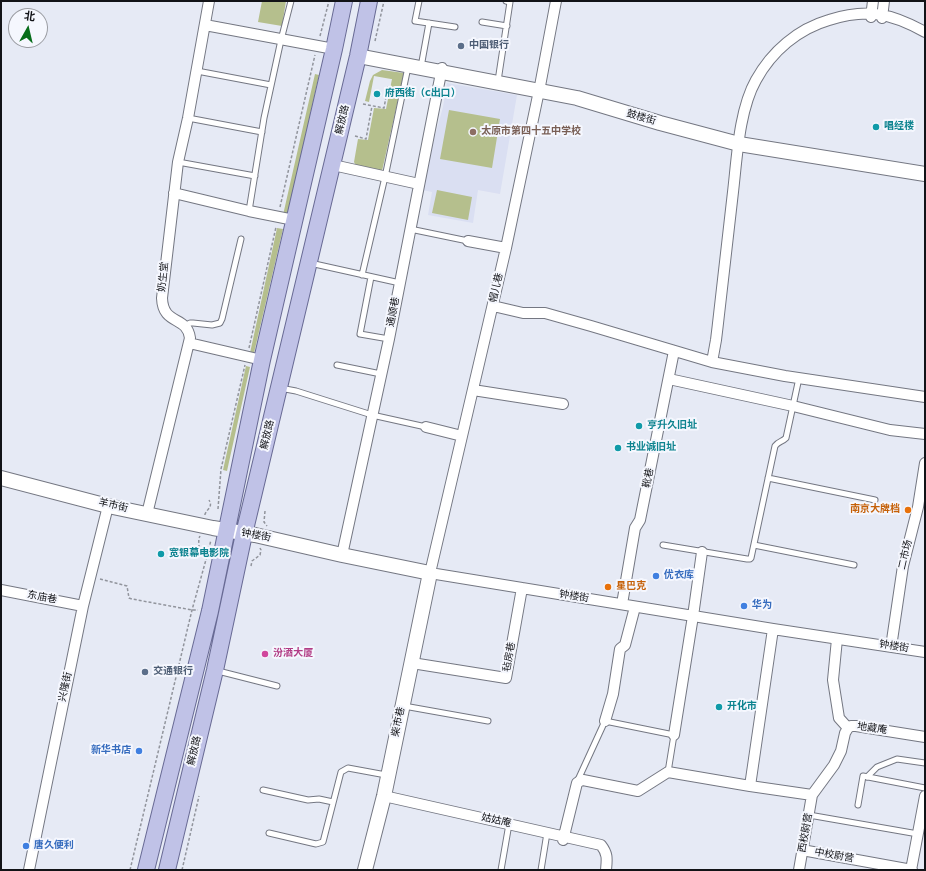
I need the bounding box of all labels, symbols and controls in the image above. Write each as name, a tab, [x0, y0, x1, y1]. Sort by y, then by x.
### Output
north arrow	[8, 8, 48, 48]
text: 北	[23, 8, 36, 25]
place label: 中国银行	[469, 40, 509, 52]
marker: 中国银行	[456, 41, 466, 51]
place label: 府西街（C出口）	[385, 88, 461, 100]
marker: 府西街（C出口）	[372, 89, 382, 99]
street label: 解放路	[334, 104, 352, 136]
street label: 鼓楼街	[625, 108, 657, 128]
place label: 唱经楼	[884, 121, 914, 133]
marker: 唱经楼	[871, 122, 881, 132]
place label: 太原市第四十五中学校	[481, 126, 581, 138]
marker: 太原市第四十五中学校	[468, 127, 478, 137]
street label: 奶生堂	[156, 261, 172, 293]
street label: 帽儿巷	[488, 272, 506, 304]
street label: 通顺巷	[385, 296, 403, 328]
street label: 解放路	[259, 419, 277, 451]
place label: 亨升久旧址	[647, 420, 697, 432]
marker: 亨升久旧址	[634, 421, 644, 431]
place label: 书业诚旧址	[626, 442, 676, 454]
marker: 书业诚旧址	[613, 443, 623, 453]
street label: 靴巷	[641, 467, 657, 489]
street label: 羊市街	[97, 497, 129, 515]
place label: 南京大牌档	[850, 504, 900, 516]
marker: 南京大牌档	[903, 505, 913, 515]
street label: 钟楼街	[240, 527, 272, 545]
street label: 二市场	[897, 539, 915, 571]
place label: 宽银幕电影院	[169, 548, 229, 560]
marker: 宽银幕电影院	[156, 549, 166, 559]
place label: 优衣库	[664, 570, 694, 582]
marker: 优衣库	[651, 571, 661, 581]
place label: 星巴克	[616, 581, 646, 593]
marker: 星巴克	[603, 582, 613, 592]
street label: 东庙巷	[26, 589, 58, 607]
street label: 钟楼街	[558, 589, 590, 605]
place label: 华为	[752, 600, 772, 612]
marker: 华为	[739, 601, 749, 611]
street label: 钟楼街	[878, 639, 910, 655]
street label: 毡房巷	[501, 641, 519, 673]
place label: 汾酒大厦	[273, 648, 313, 660]
marker: 汾酒大厦	[260, 649, 270, 659]
place label: 交通银行	[153, 666, 193, 678]
marker: 交通银行	[140, 667, 150, 677]
street label: 兴隆街	[57, 671, 75, 703]
place label: 开化市	[727, 701, 757, 713]
marker: 开化市	[714, 702, 724, 712]
street label: 柴市巷	[390, 706, 408, 738]
street label: 地藏庵	[856, 721, 888, 737]
street label: 解放路	[186, 735, 204, 767]
place label: 新华书店	[91, 745, 131, 757]
marker: 新华书店	[134, 746, 144, 756]
street label: 姑姑庵	[480, 812, 512, 830]
street label: 西校尉营	[797, 812, 815, 854]
place label: 唐久便利	[34, 840, 74, 852]
marker: 唐久便利	[21, 841, 31, 851]
street label: 中校尉营	[813, 847, 855, 865]

